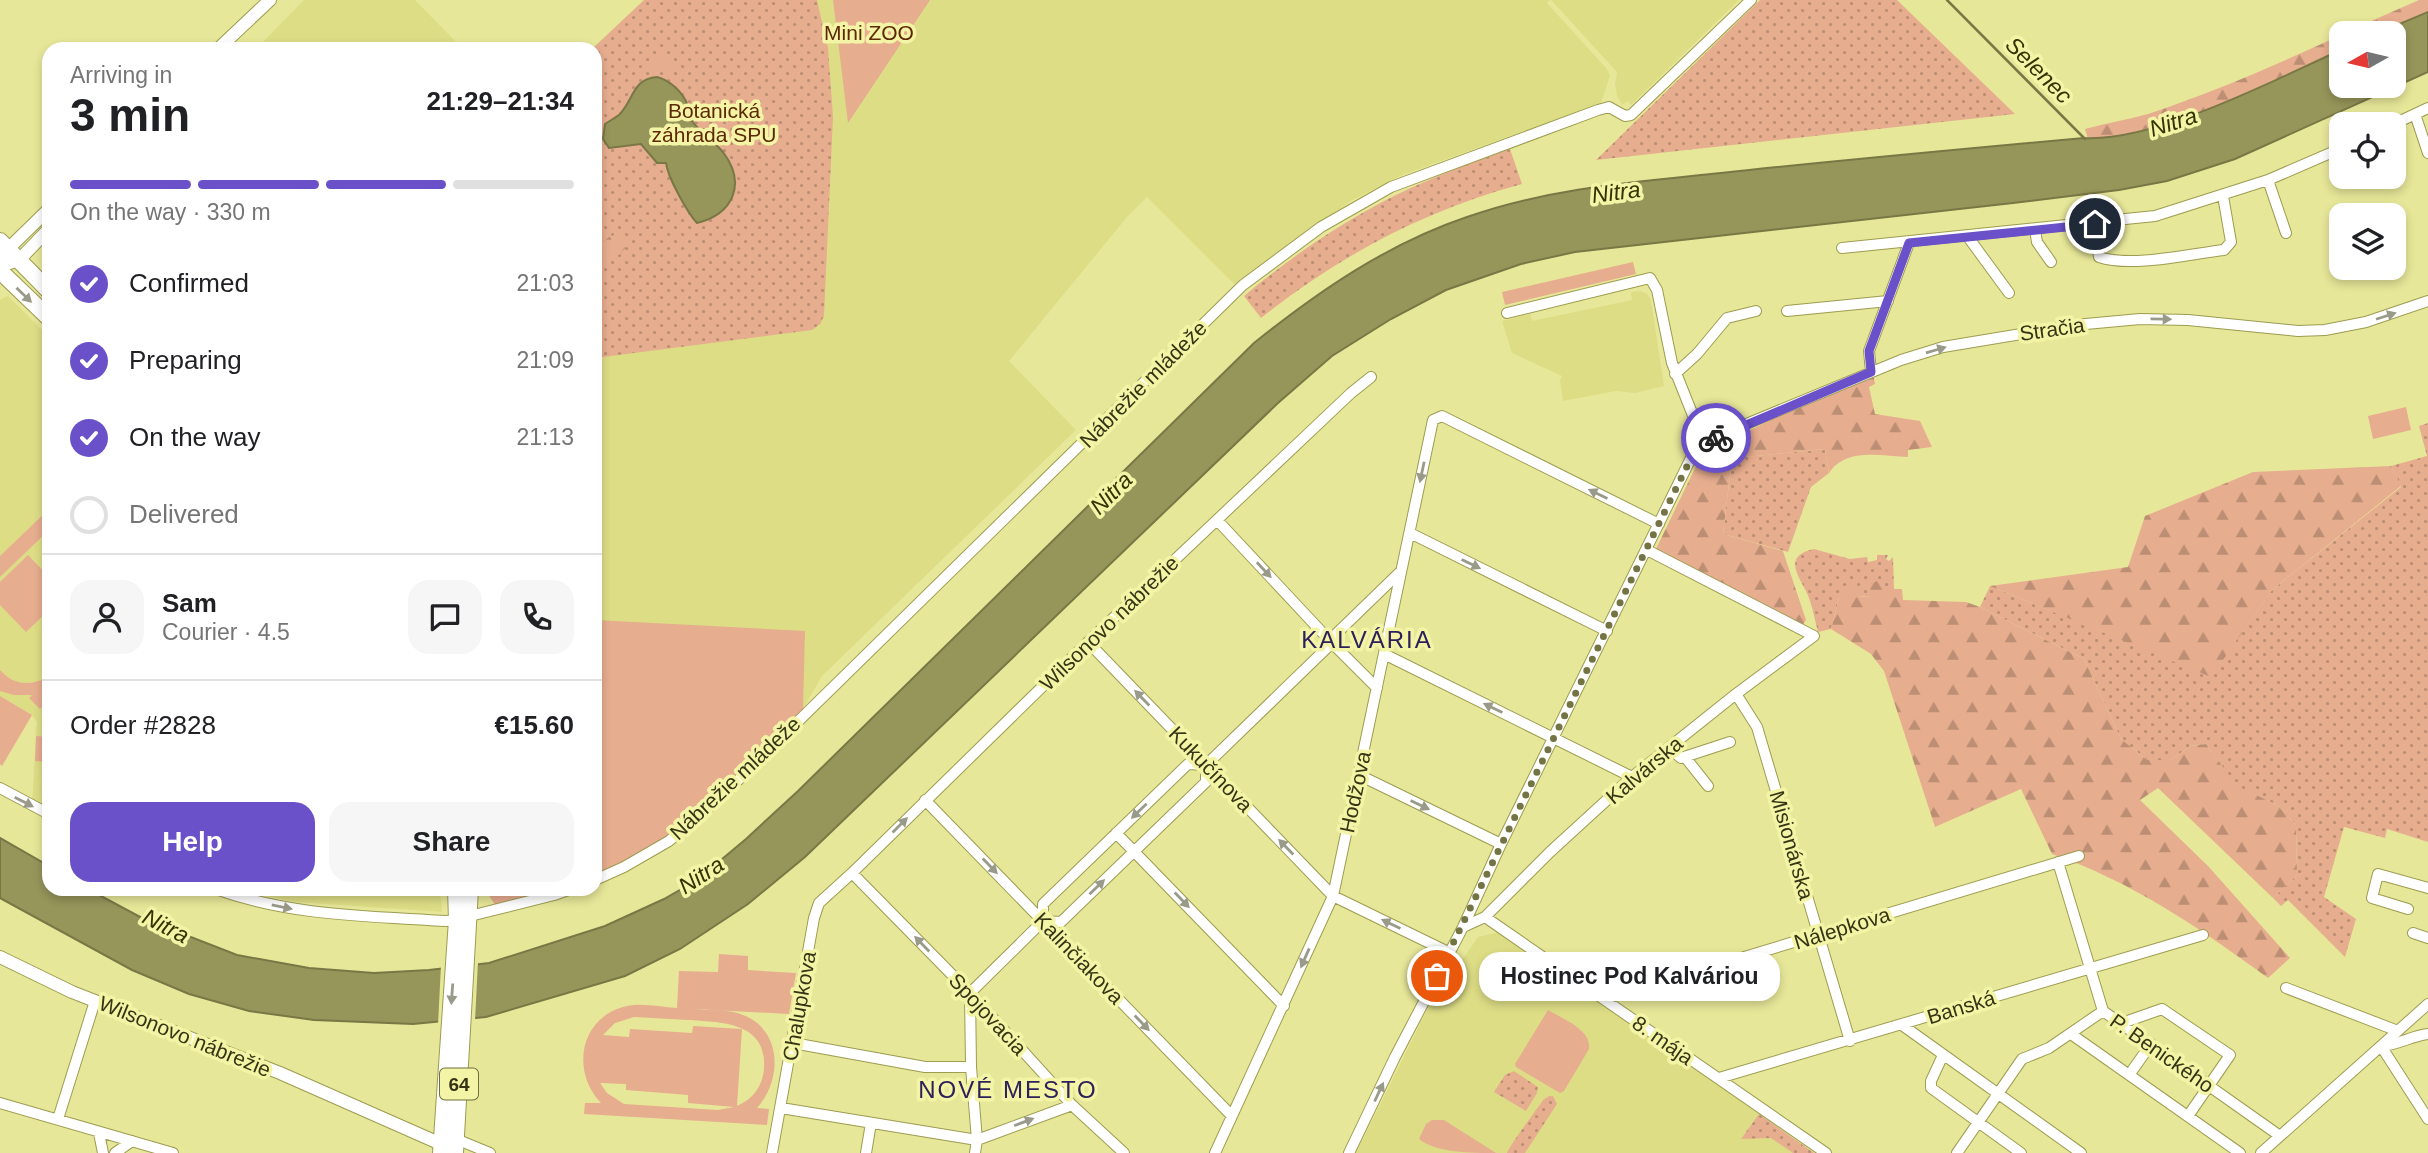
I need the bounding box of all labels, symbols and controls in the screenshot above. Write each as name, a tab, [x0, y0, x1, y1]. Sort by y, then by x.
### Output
park label: Mini ZOO	[824, 21, 914, 44]
north arrow	[2329, 21, 2406, 98]
map controls	[2329, 21, 2406, 280]
water label: Selenec	[2000, 31, 2078, 109]
text: Arriving in	[70, 62, 172, 88]
text: 21:29–21:34	[427, 86, 574, 116]
text: 3 min	[70, 89, 190, 141]
park label: Botanická záhrada SPU	[652, 99, 776, 146]
water label: Nitra	[2146, 102, 2200, 142]
button: locate	[2329, 112, 2406, 189]
water label: Nitra	[1590, 176, 1642, 208]
pin	[2065, 194, 2125, 254]
text: On the way · 330 m	[70, 199, 271, 225]
button: layers	[2329, 203, 2406, 280]
icon: home	[2076, 205, 2114, 243]
icon: check	[70, 265, 108, 303]
text: Confirmed	[129, 268, 249, 298]
text: 21:03	[516, 270, 574, 296]
one-way arrow	[15, 287, 33, 303]
one-way arrow	[2376, 310, 2397, 321]
street label: Stračia	[2018, 313, 2086, 345]
one-way arrow	[2150, 313, 2172, 325]
street label: Nábrežie mládeže	[1075, 316, 1211, 452]
icon: check	[70, 342, 108, 380]
one-way arrow	[1926, 344, 1947, 354]
text: Preparing	[129, 345, 242, 375]
text: 21:09	[516, 347, 574, 373]
courier	[1681, 403, 1751, 473]
icon: check	[70, 419, 108, 457]
icon: bike	[1697, 419, 1735, 457]
text: On the way	[129, 422, 261, 452]
text: 21:13	[516, 424, 574, 450]
one-way arrow	[1417, 461, 1428, 483]
water label: Nitra	[1085, 467, 1137, 519]
one-way arrow	[1588, 488, 1608, 499]
text: Delivered	[129, 499, 239, 529]
street label: Wilsonovo nábrežie	[1035, 551, 1183, 695]
one-way arrow	[1461, 558, 1481, 569]
one-way arrow	[1256, 561, 1272, 579]
button: person	[70, 580, 144, 654]
button: chat	[408, 580, 482, 654]
button: phone	[500, 580, 574, 654]
text: Sam	[162, 588, 217, 618]
text: Courier · 4.5	[162, 619, 290, 645]
district label: KALVÁRIA	[1301, 626, 1433, 653]
one-way arrow	[1135, 690, 1151, 707]
one-way arrow	[1483, 702, 1503, 713]
text: Order #2828	[70, 710, 216, 740]
text: €15.60	[494, 710, 574, 740]
street label: Nábrežie mládeže	[665, 712, 805, 844]
street label: Kukučínova	[1165, 722, 1258, 817]
street label: Kalvárska	[1601, 731, 1687, 808]
street label: Hodžova	[1335, 749, 1375, 835]
street label: Misionárska	[1766, 788, 1819, 902]
one-way arrow	[14, 796, 34, 807]
one-way arrow	[1410, 799, 1430, 810]
button: Help	[70, 802, 315, 882]
button: Share	[329, 802, 574, 882]
one-way arrow	[1131, 803, 1148, 820]
one-way arrow	[892, 816, 909, 833]
one-way arrow	[1278, 839, 1294, 856]
water label: Nitra	[674, 851, 728, 899]
one-way arrow	[981, 857, 997, 874]
one-way arrow	[1088, 879, 1106, 895]
one-way arrow	[1173, 892, 1190, 909]
one-way arrow	[271, 901, 293, 912]
street label: Nálepkova	[1791, 902, 1893, 954]
water label: Nitra	[138, 903, 194, 949]
street label: Kalinčiakova	[1030, 908, 1128, 1009]
one-way arrow	[1381, 919, 1401, 930]
one-way arrow	[914, 936, 930, 953]
pin	[1407, 946, 1467, 1006]
one-way arrow	[1300, 948, 1311, 969]
street label: Chalupkova	[778, 949, 820, 1063]
callout: Hostinec Pod Kalváriou	[1479, 951, 1780, 1000]
icon: bag	[1418, 957, 1456, 995]
text: Hostinec Pod Kalváriou	[1500, 963, 1759, 989]
street label: Spojovacia	[945, 969, 1032, 1060]
one-way arrow	[446, 984, 457, 1006]
street label: Banská	[1924, 986, 1998, 1028]
street label: Wilsonovo nábrežie	[96, 991, 274, 1081]
street label: P. Benického	[2106, 1009, 2218, 1097]
street label: 8. mája	[1628, 1011, 1698, 1069]
one-way arrow	[1133, 1014, 1150, 1031]
road number: 64	[440, 1068, 478, 1100]
district label: NOVÉ MESTO	[918, 1076, 1098, 1103]
one-way arrow	[1374, 1081, 1385, 1102]
one-way arrow	[1014, 1117, 1035, 1128]

